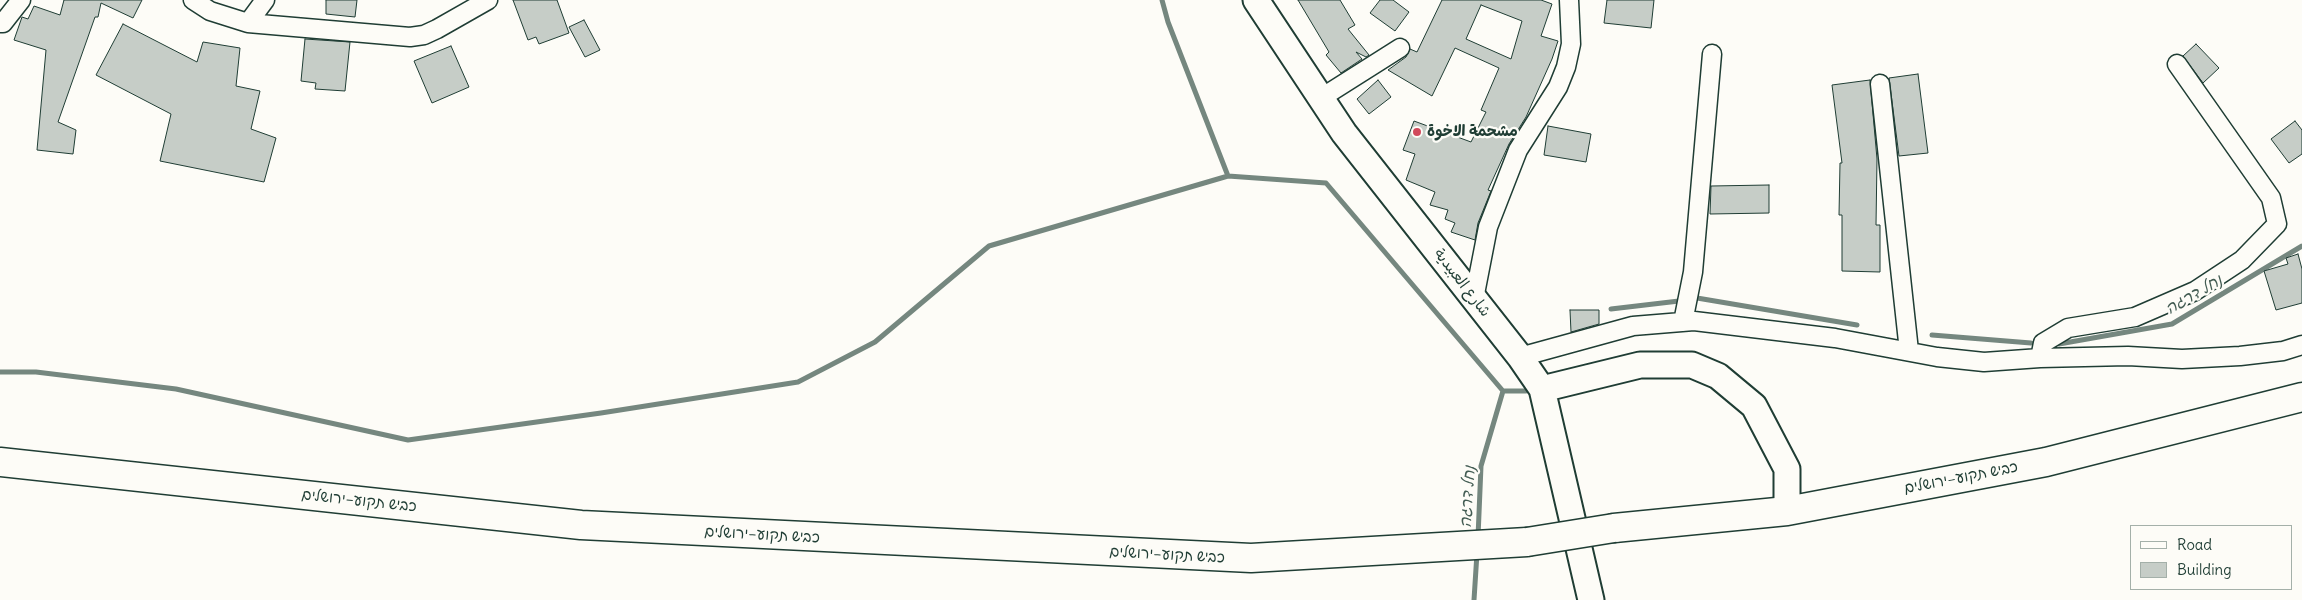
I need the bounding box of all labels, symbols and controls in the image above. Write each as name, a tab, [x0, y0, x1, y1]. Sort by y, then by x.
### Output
place label: مشحمة الاخوة	[1427, 123, 1518, 141]
marker: مشحمة الاخوة	[1411, 126, 1423, 138]
street label: شارع العبيدية	[1430, 245, 1494, 321]
water label: נחל דרגה	[2162, 271, 2226, 319]
street label: כביש תקוע–ירושלים	[1903, 458, 2019, 498]
water label: נחל דרגה	[1456, 465, 1480, 529]
street label: כביש תקוע–ירושלים	[301, 486, 417, 516]
street label: כביש תקוע–ירושלים	[704, 523, 820, 547]
legend	[2130, 525, 2292, 590]
text: Road	[2177, 535, 2212, 554]
street label: כביש תקוע–ירושלים	[1109, 543, 1225, 567]
text: Building	[2177, 560, 2232, 579]

